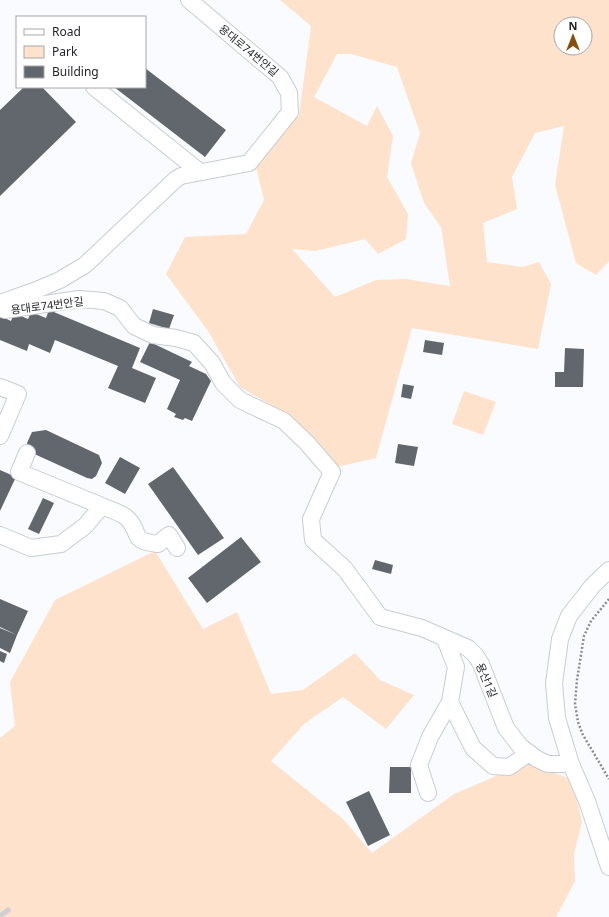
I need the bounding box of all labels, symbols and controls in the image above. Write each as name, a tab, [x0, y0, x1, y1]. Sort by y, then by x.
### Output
legend	[16, 16, 146, 88]
north arrow	[553, 16, 593, 56]
text: N	[569, 18, 577, 33]
street label: 용대로74번안길	[216, 21, 282, 79]
text: Road	[52, 23, 81, 40]
text: Park	[52, 43, 78, 60]
text: Building	[52, 63, 99, 80]
street label: 용대로74번안길	[10, 293, 84, 317]
street label: 용산1길	[473, 660, 501, 700]

